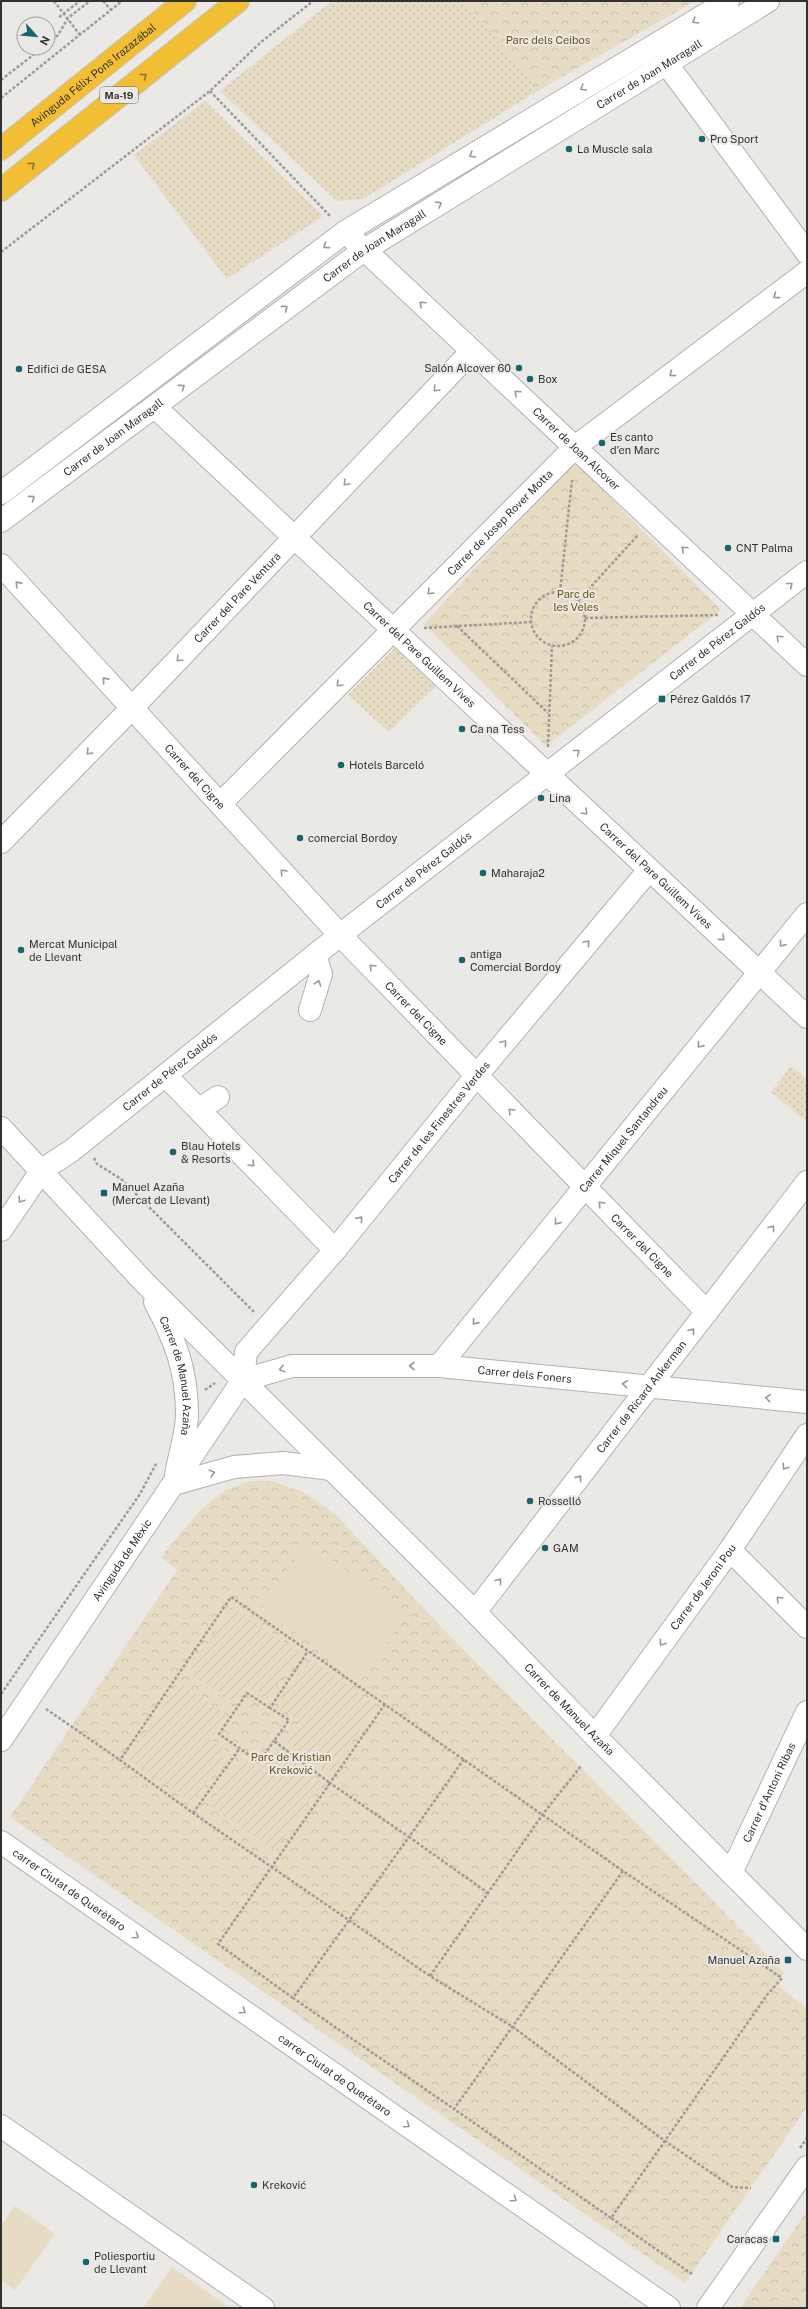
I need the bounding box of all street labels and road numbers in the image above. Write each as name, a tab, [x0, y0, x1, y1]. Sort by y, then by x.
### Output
street label: Avinguda Félix Pons Irazazábal	[28, 21, 158, 129]
street label: Carrer de Joan Maragall	[594, 37, 704, 111]
road number: Ma-19	[100, 87, 138, 103]
street label: Carrer de Joan Maragall	[321, 207, 428, 285]
street label: Carrer de Joan Maragall	[61, 396, 165, 478]
street label: Carrer de Joan Alcover	[530, 405, 623, 492]
street label: Carrer de Josep Rover Motta	[445, 467, 555, 578]
street label: Carrer del Pare Ventura	[191, 550, 283, 645]
street label: Carrer del Pare Guillem Vives	[361, 599, 478, 710]
street label: Carrer de Pérez Galdós	[667, 601, 768, 683]
street label: Carrer del Cigne	[162, 742, 228, 812]
street label: Carrer del Pare Guillem Vives	[597, 820, 715, 931]
street label: Carrer de Pérez Galdós	[373, 829, 474, 911]
street label: Carrer del Cigne	[383, 979, 450, 1047]
street label: Carrer de Pérez Galdós	[120, 1030, 220, 1113]
street label: Carrer de les Finestres Verdes	[386, 1058, 492, 1186]
street label: Carrer Miquel Santandreu	[577, 1084, 670, 1195]
street label: Carrer del Cigne	[609, 1211, 676, 1280]
street label: Carrer de Manuel Azaña	[157, 1314, 193, 1437]
street label: Carrer de Ricard Ankerman	[594, 1338, 688, 1455]
street label: Carrer dels Foners	[477, 1364, 573, 1385]
street label: Avinguda de Mèxic	[90, 1517, 154, 1603]
street label: Carrer de Jeroni Pou	[668, 1542, 738, 1632]
street label: Carrer de Manuel Azaña	[522, 1661, 617, 1758]
street label: Carrer d'Antoni Ribas	[740, 1740, 798, 1844]
street label: carrer Ciutat de Querètaro	[10, 1846, 128, 1933]
street label: carrer Ciutat de Querètaro	[276, 2031, 393, 2118]

